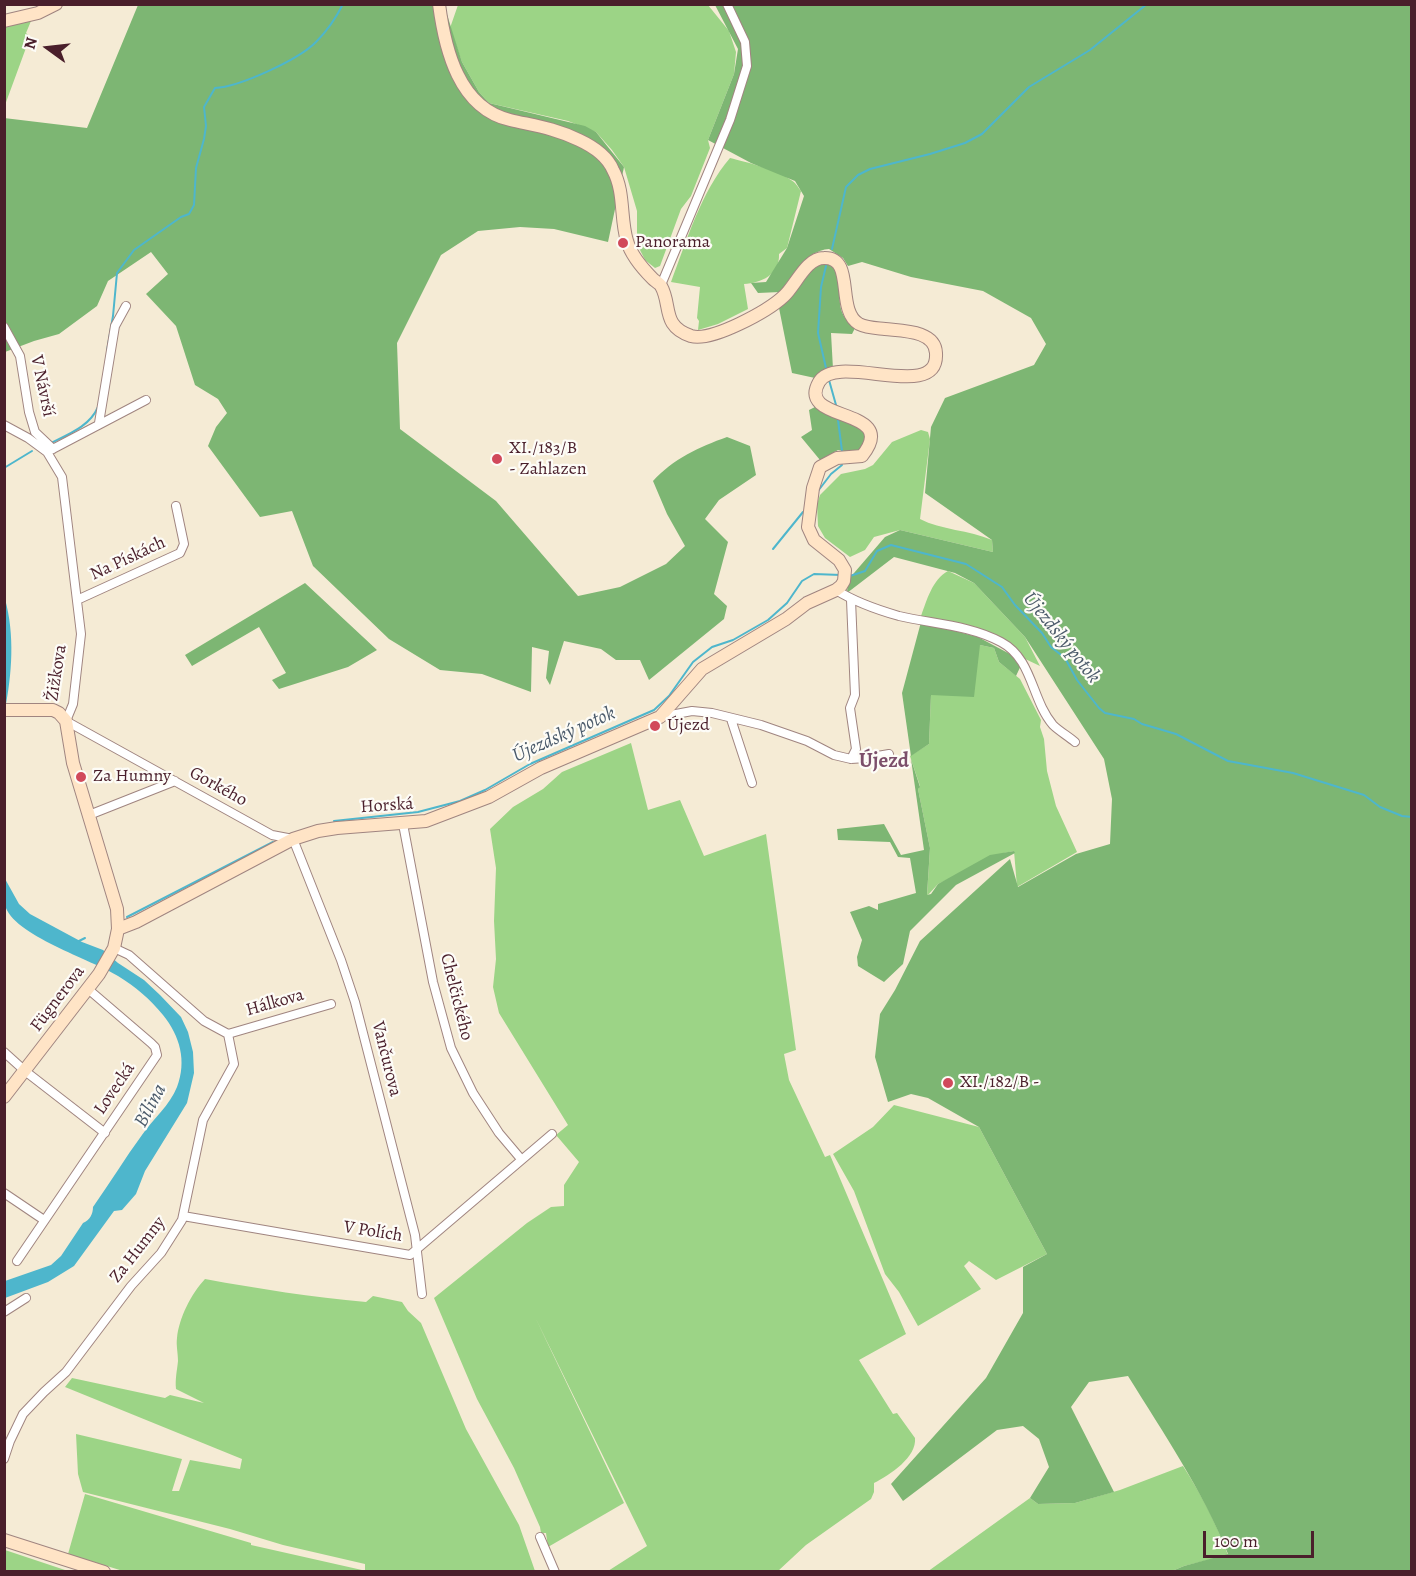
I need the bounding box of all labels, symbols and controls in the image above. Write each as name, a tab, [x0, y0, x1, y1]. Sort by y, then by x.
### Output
north arrow	[18, 18, 78, 78]
text: N	[18, 35, 43, 52]
place label: Panorama	[635, 232, 710, 254]
marker: Panorama	[616, 236, 630, 250]
street label: V Návrší	[25, 353, 59, 419]
place label: XI./183/B - Zahlazen	[509, 438, 587, 480]
marker: XI./183/B - Zahlazen	[490, 452, 504, 466]
street label: Na Pískách	[87, 532, 169, 586]
water label: Újezdský potok	[1017, 588, 1105, 688]
street label: Žižkova	[42, 643, 72, 703]
water label: Újezdský potok	[509, 702, 619, 768]
place label: Újezd	[667, 715, 710, 737]
marker: Újezd	[648, 719, 662, 733]
district label: Újezd	[859, 749, 909, 775]
street label: Gorkého	[185, 762, 251, 812]
place label: Za Humny	[93, 766, 171, 788]
marker: Za Humny	[74, 770, 88, 784]
street label: Horská	[360, 793, 414, 819]
street label: Chelčického	[435, 951, 477, 1043]
street label: Fügnerova	[26, 962, 90, 1036]
street label: Hálkova	[243, 984, 307, 1022]
street label: Vančurova	[366, 1019, 406, 1099]
street label: Lovecká	[90, 1059, 140, 1119]
place label: XI./182/B -	[960, 1072, 1040, 1094]
marker: XI./182/B -	[941, 1076, 955, 1090]
water label: Bílina	[130, 1080, 172, 1132]
street label: Za Humny	[105, 1213, 171, 1287]
street label: V Polích	[342, 1217, 404, 1247]
scale bar	[1206, 1519, 1317, 1557]
text: 100 m	[1214, 1529, 1258, 1553]

